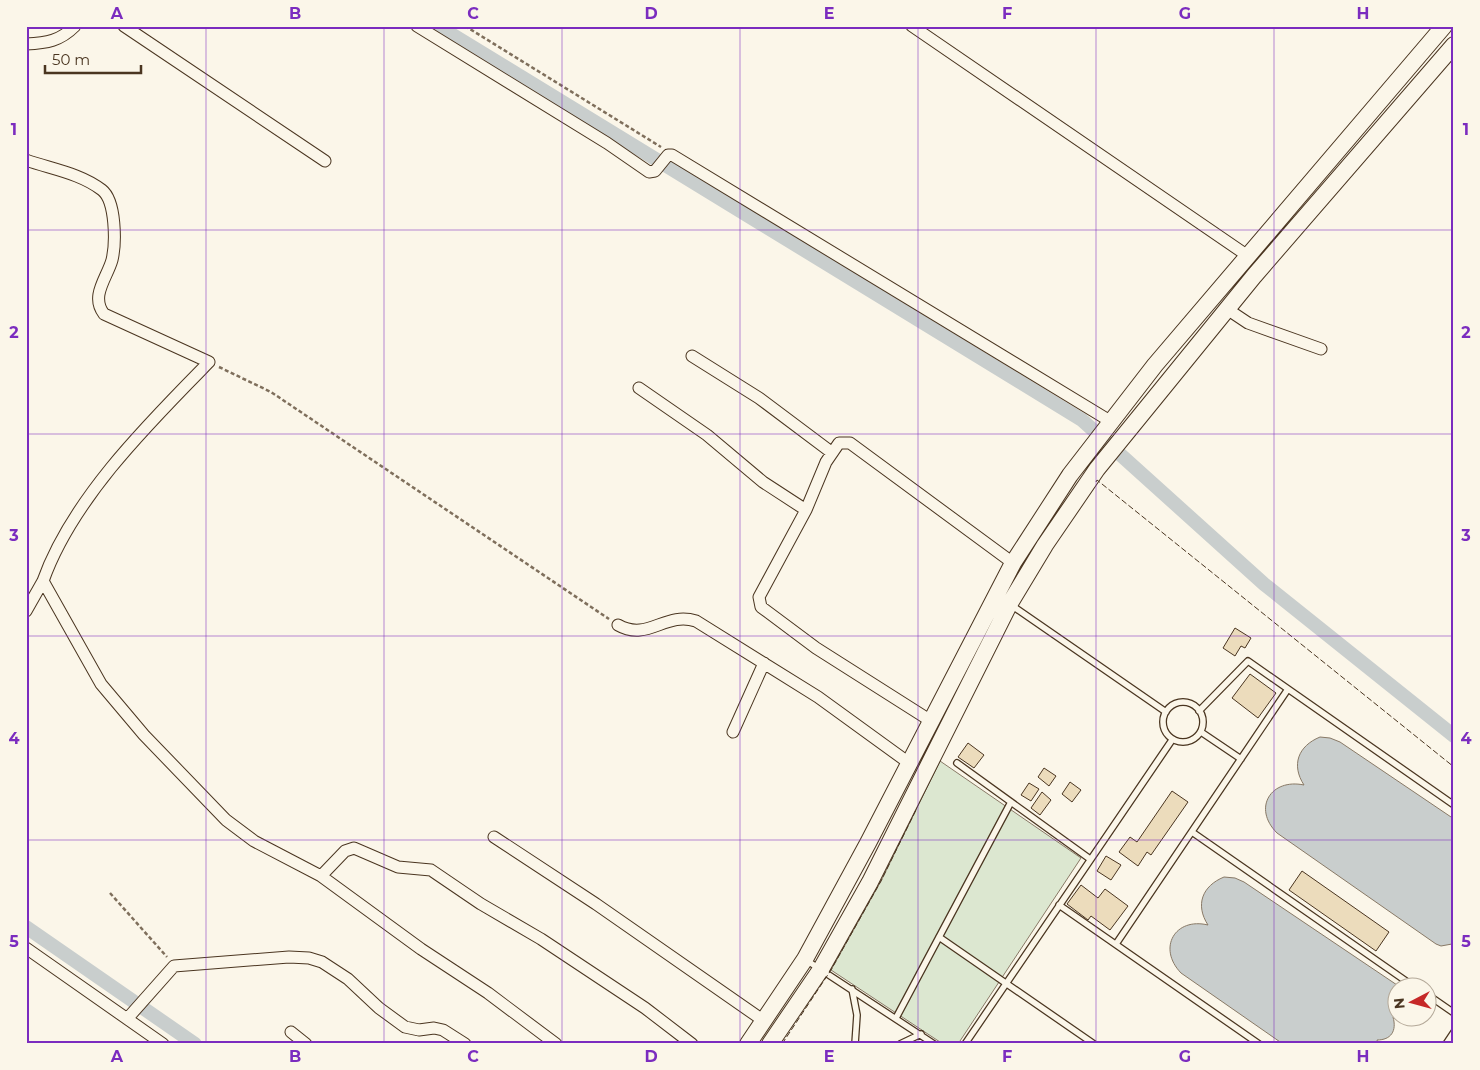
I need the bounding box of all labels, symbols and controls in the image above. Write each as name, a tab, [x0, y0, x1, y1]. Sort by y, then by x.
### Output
text: A	[110, 4, 124, 23]
text: B	[289, 4, 301, 23]
text: C	[467, 4, 479, 23]
text: D	[644, 4, 658, 23]
text: E	[824, 4, 834, 23]
text: F	[1002, 4, 1012, 23]
text: G	[1179, 4, 1191, 23]
text: H	[1357, 4, 1369, 23]
scale bar	[45, 42, 141, 74]
text: 50 m	[52, 50, 90, 69]
text: 1	[11, 120, 17, 139]
text: 1	[1463, 120, 1469, 139]
text: 2	[9, 323, 19, 342]
text: 2	[1461, 323, 1471, 342]
text: 3	[8, 526, 19, 545]
text: 3	[1460, 526, 1471, 545]
text: 4	[8, 729, 20, 748]
text: 4	[1460, 729, 1472, 748]
text: 5	[9, 932, 19, 951]
text: 5	[1461, 932, 1471, 951]
north arrow	[1388, 978, 1438, 1028]
text: N	[1390, 997, 1409, 1010]
text: A	[110, 1047, 124, 1066]
text: B	[289, 1047, 301, 1066]
text: C	[467, 1047, 479, 1066]
text: D	[644, 1047, 658, 1066]
text: E	[824, 1047, 834, 1066]
text: F	[1002, 1047, 1012, 1066]
text: G	[1179, 1047, 1191, 1066]
text: H	[1357, 1047, 1369, 1066]

